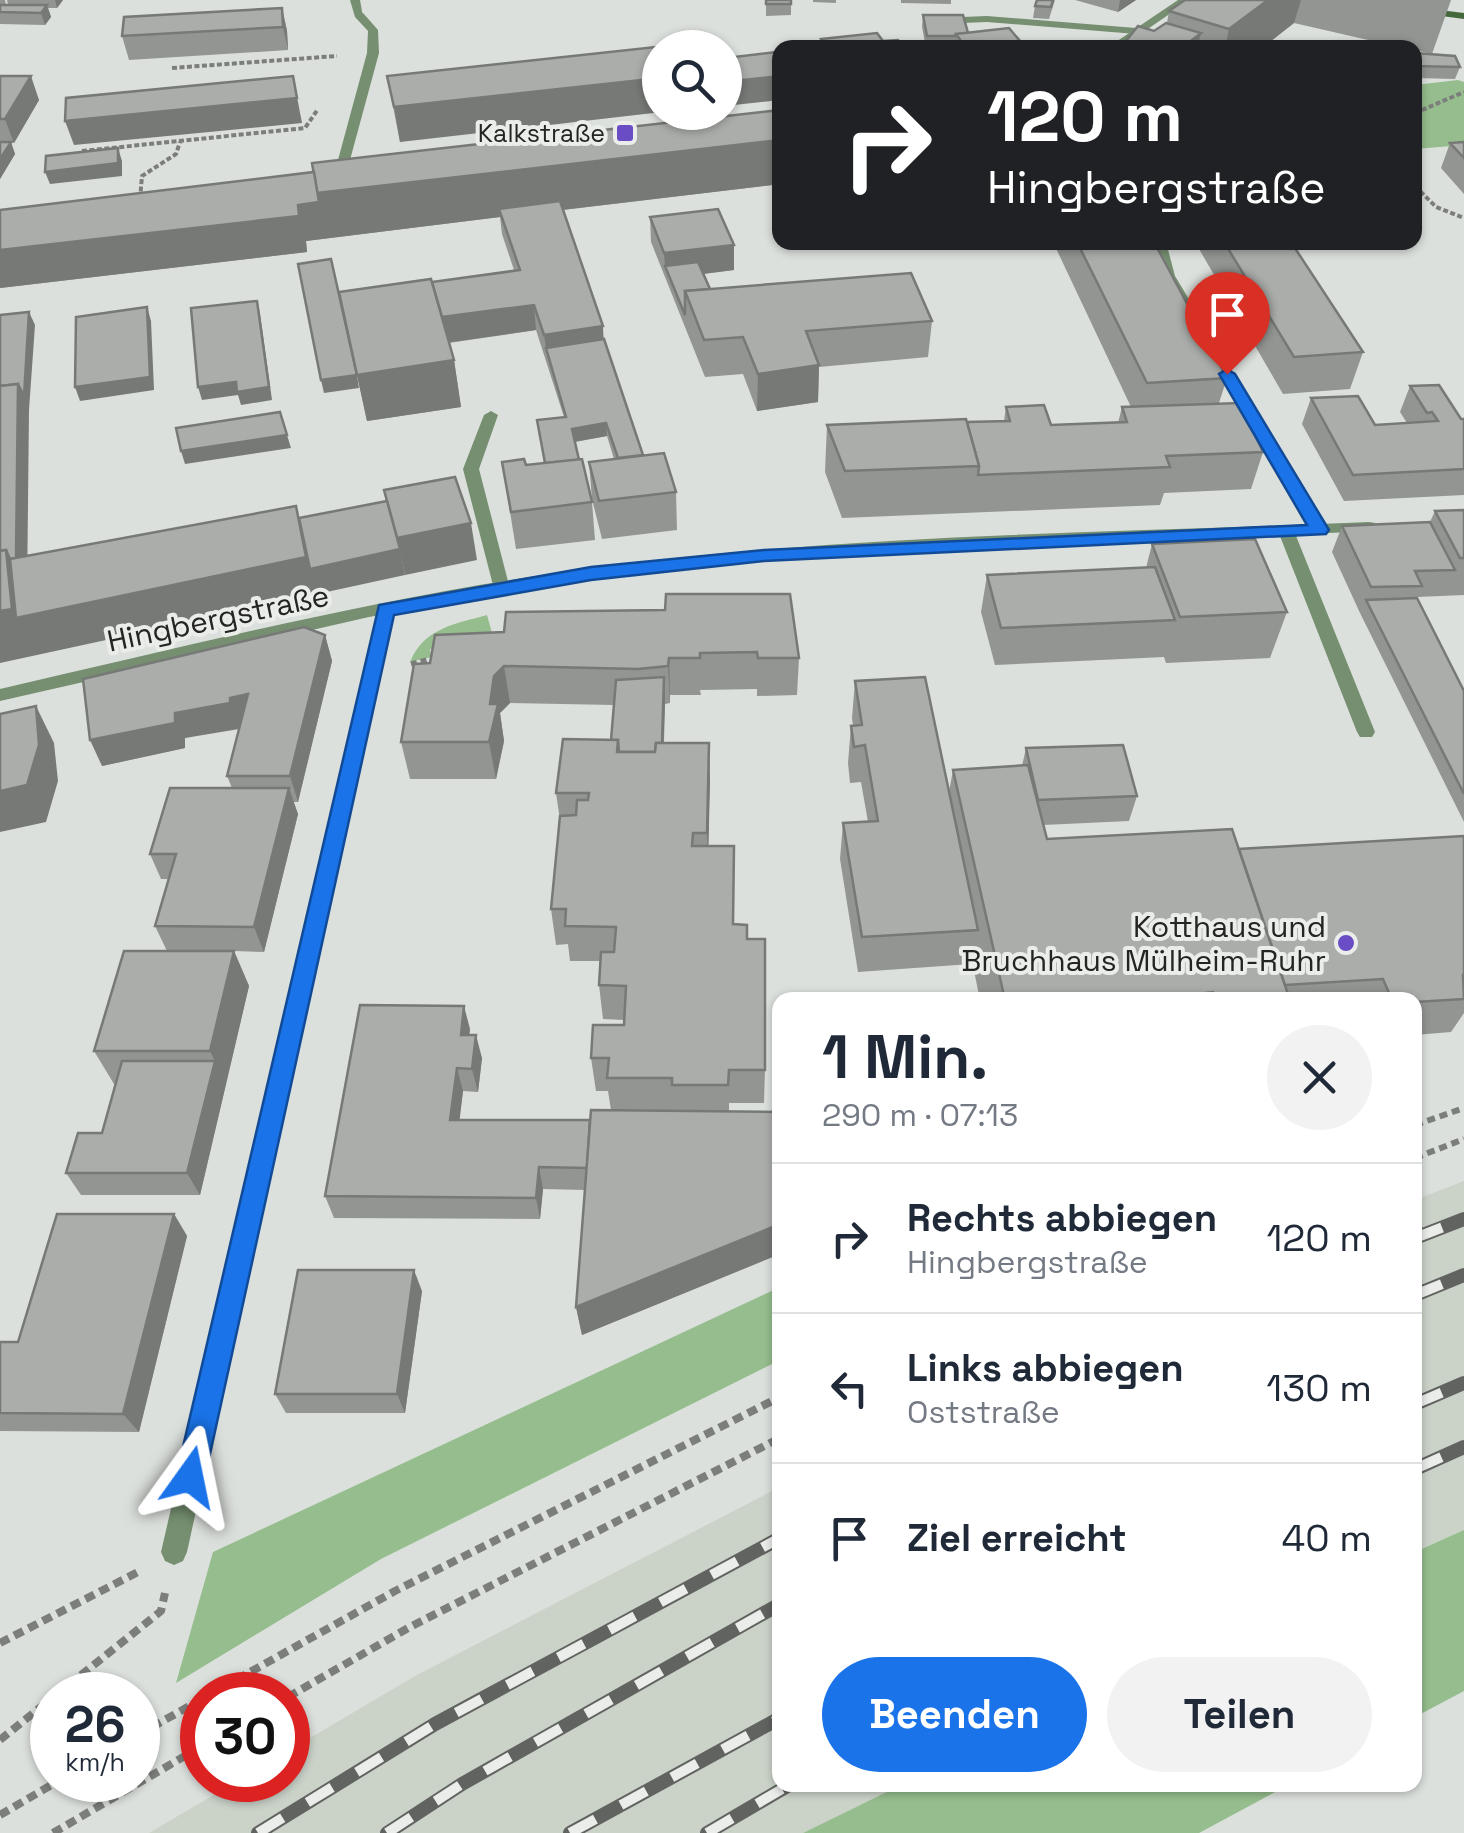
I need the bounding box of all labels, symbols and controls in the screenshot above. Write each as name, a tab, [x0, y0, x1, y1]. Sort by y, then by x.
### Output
map controls	[642, 30, 742, 130]
button: search	[642, 30, 742, 130]
text: 120 m	[987, 72, 1183, 161]
icon: right	[822, 80, 952, 210]
place label: Kalkstraße	[478, 117, 605, 149]
marker: Kalkstraße	[614, 122, 636, 144]
text: Hingbergstraße	[987, 159, 1326, 216]
pin	[1185, 272, 1270, 375]
icon: arrive	[1200, 287, 1255, 342]
street label: Hingbergstraße	[104, 575, 332, 661]
place label: Kotthaus und Bruchhaus Mülheim-Ruhr	[961, 907, 1326, 980]
marker: Kotthaus und Bruchhaus Mülheim-Ruhr	[1335, 932, 1357, 954]
text: 1 Min.	[822, 1019, 988, 1096]
button: close	[1267, 1025, 1372, 1130]
text: 290 m · 07:13	[822, 1095, 1018, 1135]
text: Rechts abbiegen	[907, 1194, 1217, 1242]
icon: right	[822, 1211, 877, 1266]
text: 120 m	[1266, 1214, 1372, 1262]
text: Hingbergstraße	[907, 1242, 1148, 1282]
text: Links abbiegen	[907, 1344, 1184, 1392]
icon: left	[822, 1361, 877, 1416]
text: 130 m	[1266, 1364, 1372, 1412]
text: Oststraße	[907, 1392, 1060, 1432]
position arrow	[138, 1425, 242, 1529]
icon: arrive	[822, 1511, 877, 1566]
text: Ziel erreicht	[907, 1514, 1127, 1562]
text: 40 m	[1281, 1514, 1372, 1562]
button: Beenden	[822, 1657, 1087, 1772]
button: Teilen	[1107, 1657, 1372, 1772]
speed limit sign: 30	[180, 1672, 310, 1802]
text: 26	[65, 1693, 125, 1757]
text: km/h	[65, 1746, 125, 1778]

